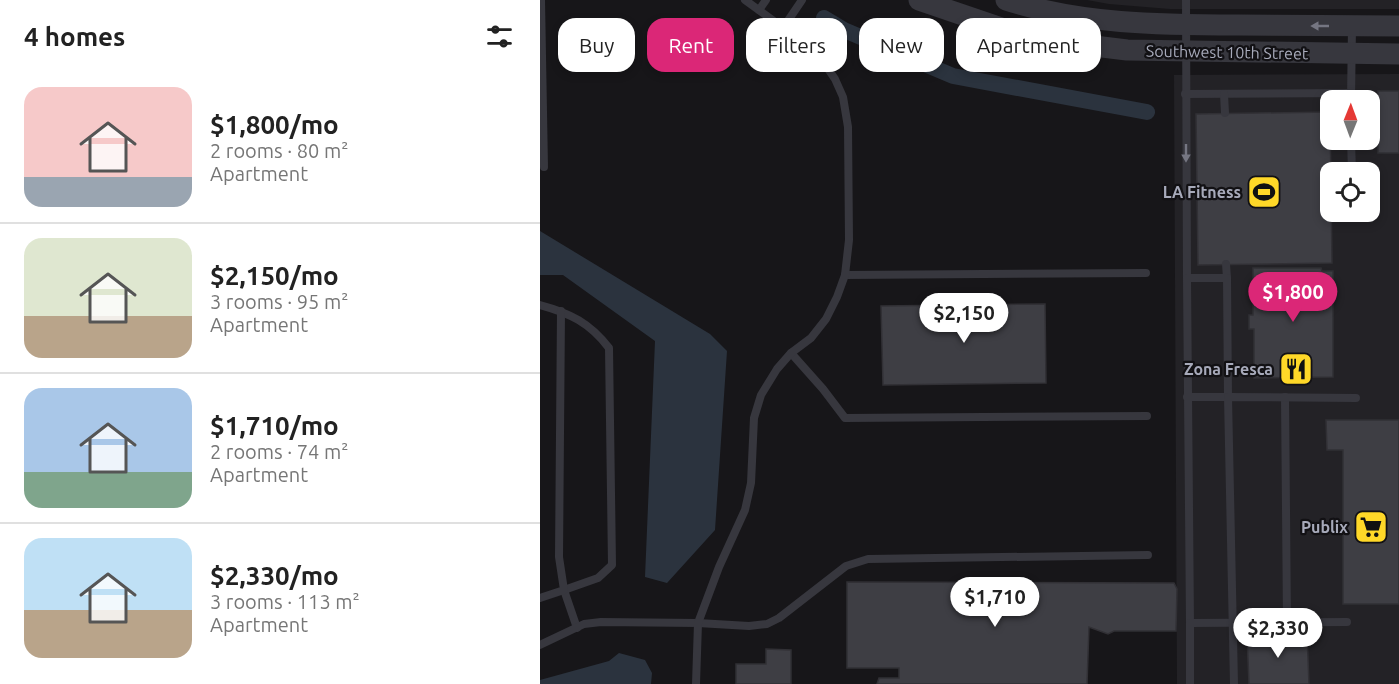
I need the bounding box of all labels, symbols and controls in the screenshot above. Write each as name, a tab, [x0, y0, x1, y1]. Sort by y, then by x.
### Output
chip: Buy	[558, 18, 635, 72]
chip: Rent	[647, 18, 734, 72]
chip: Filters	[746, 18, 847, 72]
chip: New	[859, 18, 944, 72]
chip: Apartment	[956, 18, 1101, 72]
icon: filters	[483, 20, 516, 53]
one-way arrow	[1310, 21, 1329, 31]
text: 4 homes	[24, 22, 125, 51]
street label: Southwest 10th Street	[1146, 42, 1309, 62]
north arrow	[1320, 90, 1380, 150]
map controls	[1320, 90, 1380, 222]
text: $1,800/mo	[210, 110, 339, 139]
icon: home	[72, 111, 144, 183]
text: 2 rooms · 80 m²	[210, 139, 348, 162]
one-way arrow	[1181, 143, 1191, 162]
text: Apartment	[210, 162, 308, 185]
button: locate	[1320, 162, 1380, 222]
sports icon: LA Fitness	[1246, 174, 1282, 210]
place label: LA Fitness	[1163, 183, 1241, 201]
text: $2,150/mo	[210, 261, 339, 290]
icon: home	[72, 262, 144, 334]
pin: $1,800	[1244, 272, 1342, 323]
text: $1,800	[1262, 280, 1324, 303]
text: 3 rooms · 95 m²	[210, 290, 348, 313]
pin: $2,150	[915, 293, 1013, 344]
text: $2,150	[933, 301, 995, 324]
text: Apartment	[210, 313, 308, 336]
restaurant icon: Zona Fresca	[1278, 351, 1314, 387]
place label: Zona Fresca	[1184, 360, 1273, 378]
text: $1,710/mo	[210, 411, 339, 440]
icon: home	[72, 412, 144, 484]
text: 2 rooms · 74 m²	[210, 440, 348, 463]
text: Apartment	[210, 463, 308, 486]
supermarket icon: Publix	[1353, 509, 1389, 545]
place label: Publix	[1301, 518, 1348, 536]
text: $2,330/mo	[210, 561, 339, 590]
icon: home	[72, 562, 144, 634]
pin: $1,710	[946, 577, 1044, 628]
text: $1,710	[964, 585, 1026, 608]
text: 3 rooms · 113 m²	[210, 590, 360, 613]
pin: $2,330	[1229, 608, 1327, 659]
text: Apartment	[210, 613, 308, 636]
text: $2,330	[1247, 616, 1309, 639]

